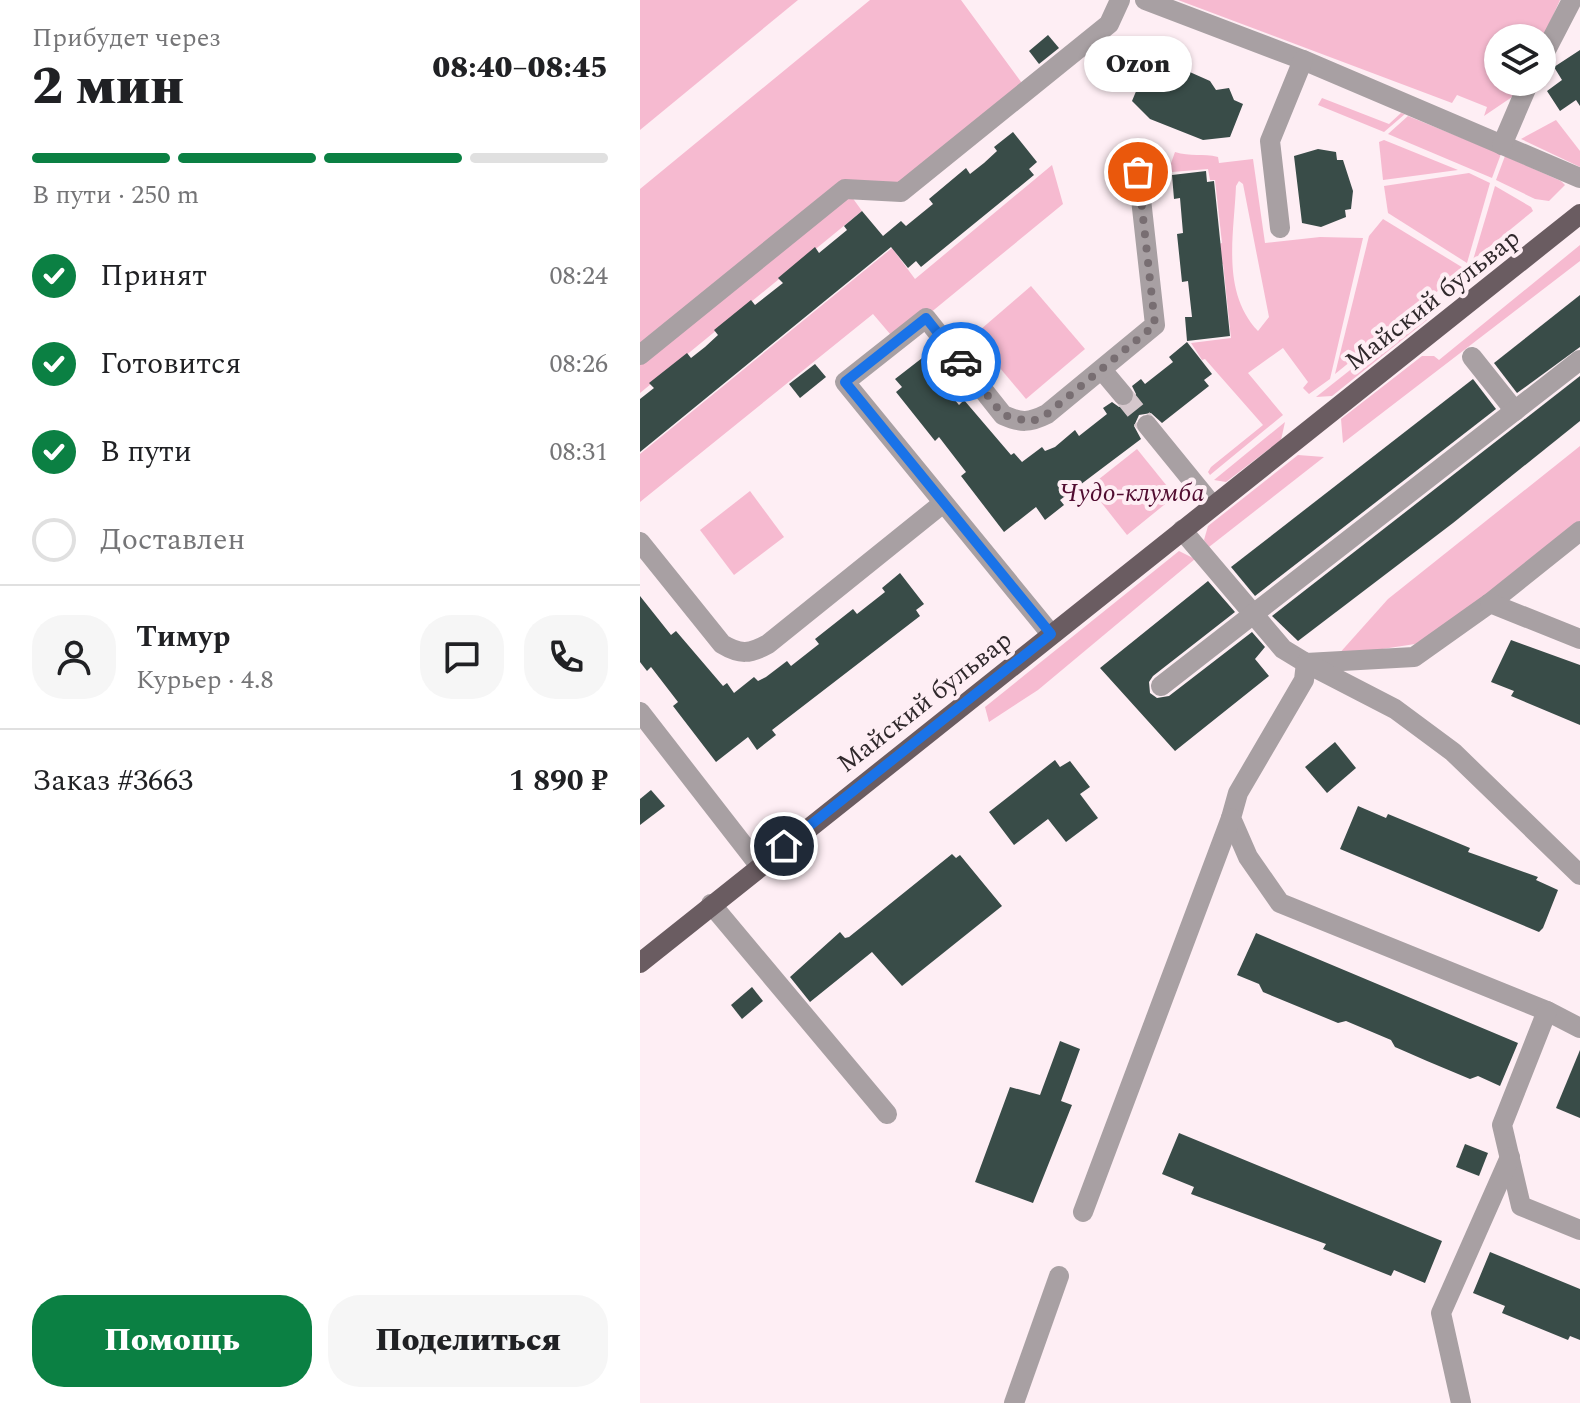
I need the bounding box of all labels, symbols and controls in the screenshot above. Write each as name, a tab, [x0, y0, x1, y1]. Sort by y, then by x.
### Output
text: Прибудет через	[32, 18, 221, 58]
map controls	[1484, 24, 1556, 96]
button: layers	[1484, 24, 1556, 96]
callout: Ozon	[1084, 36, 1192, 92]
text: Ozon	[1106, 44, 1170, 84]
text: 08:40–08:45	[432, 45, 608, 91]
text: 2 мин	[32, 48, 184, 127]
pin	[1104, 138, 1172, 206]
icon: bag	[1116, 150, 1160, 194]
text: В пути · 250 m	[32, 175, 199, 215]
street label: Майский бульвар	[1336, 219, 1529, 381]
text: Принят	[100, 253, 207, 299]
icon: check	[32, 254, 76, 298]
text: 08:24	[549, 256, 608, 296]
courier	[921, 322, 1001, 402]
icon: car	[939, 340, 983, 384]
text: Готовится	[100, 341, 241, 387]
icon: check	[32, 342, 76, 386]
text: 08:26	[549, 344, 608, 384]
text: В пути	[100, 429, 192, 475]
icon: check	[32, 430, 76, 474]
text: 08:31	[549, 432, 608, 472]
park label: Чудо-клумба	[1060, 473, 1204, 513]
text: Доставлен	[100, 517, 245, 563]
text: Тимур	[136, 614, 230, 660]
button: person	[32, 615, 116, 699]
button: chat	[420, 615, 504, 699]
button: phone	[524, 615, 608, 699]
street label: Майский бульвар	[828, 621, 1021, 783]
text: Курьер · 4.8	[136, 660, 273, 700]
text: Заказ #3663	[32, 758, 193, 804]
text: 1 890 ₽	[509, 758, 608, 804]
pin	[750, 812, 818, 880]
icon: home	[762, 824, 806, 868]
button: Помощь	[32, 1295, 312, 1387]
button: Поделиться	[328, 1295, 608, 1387]

